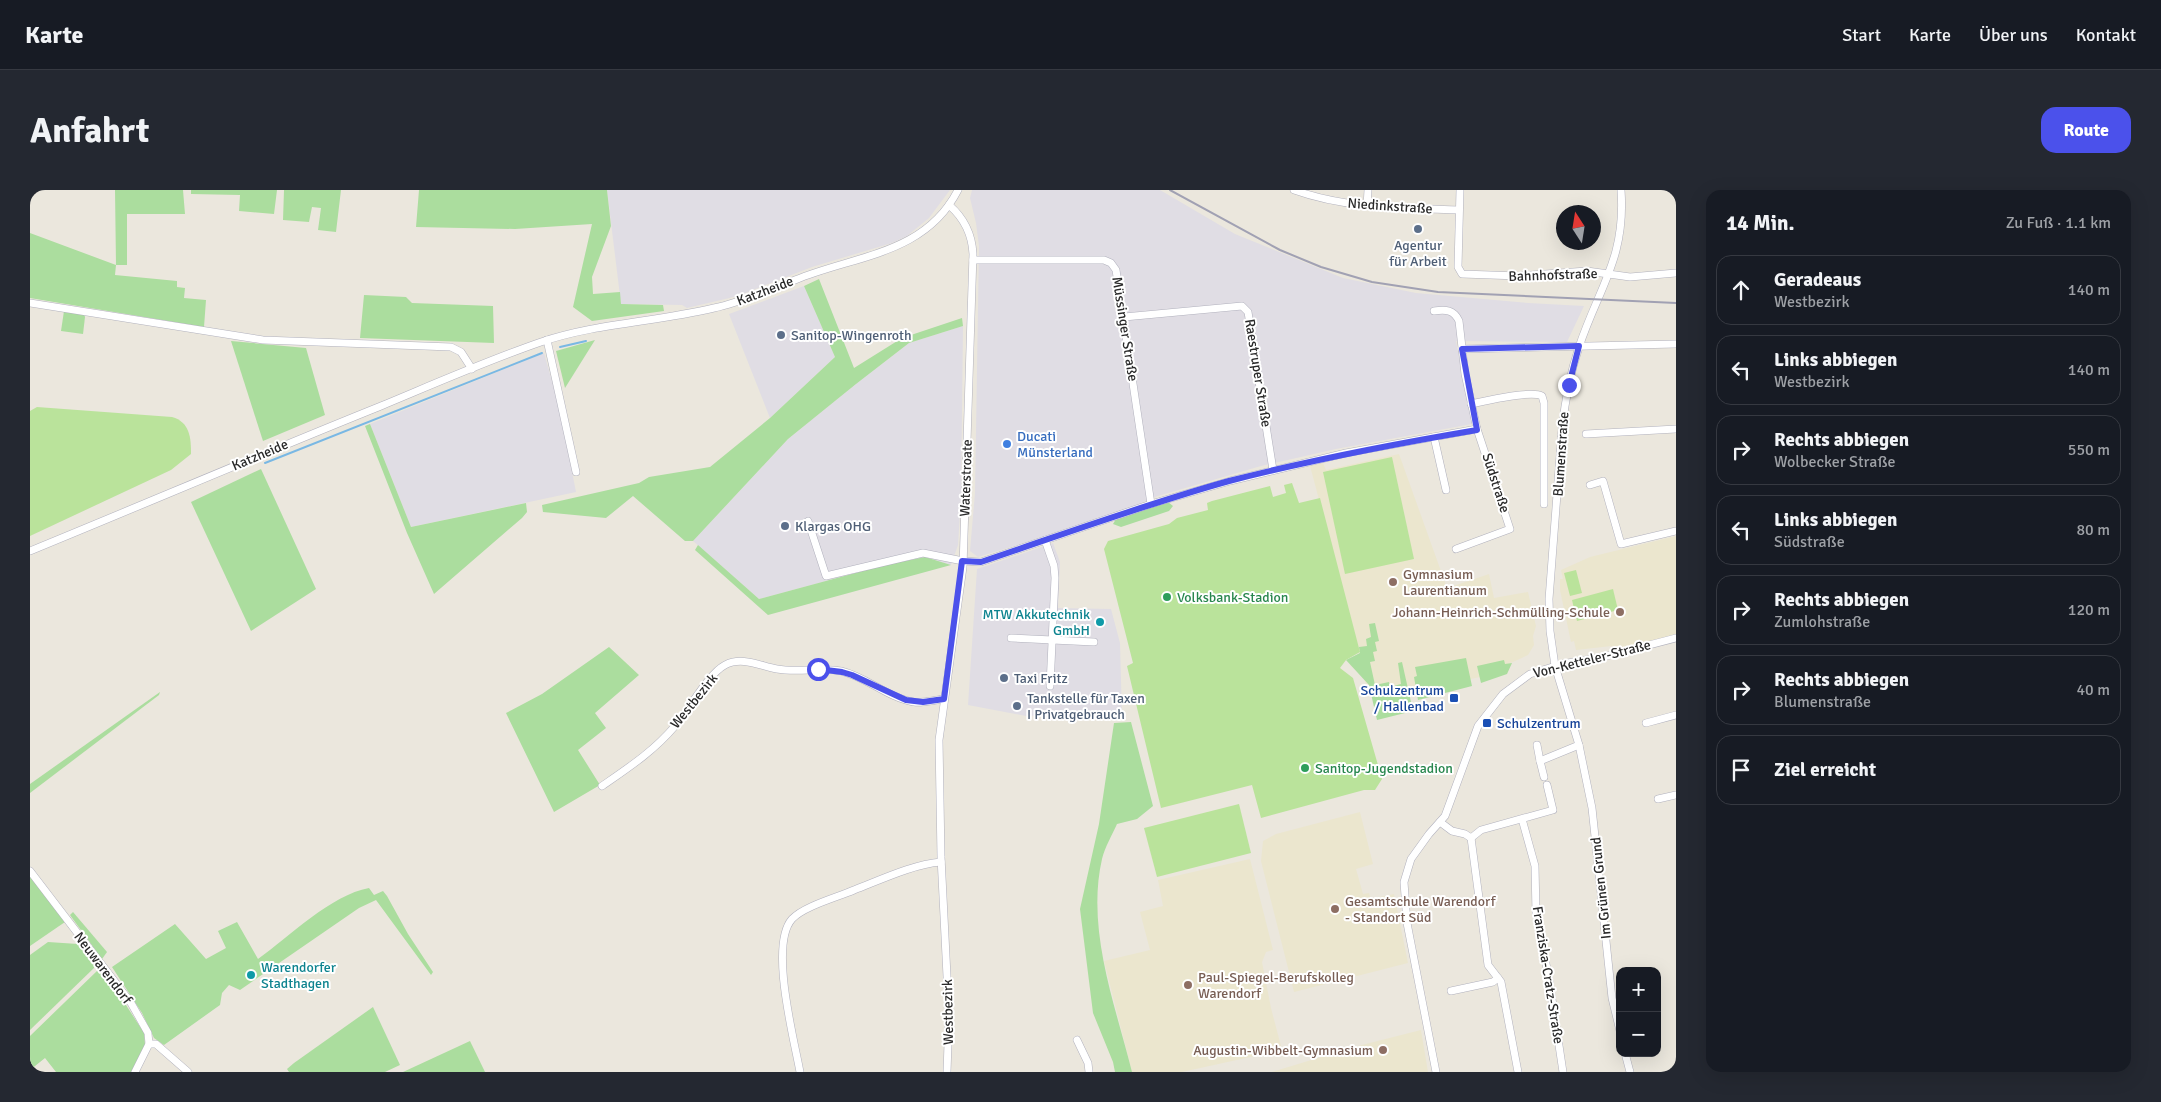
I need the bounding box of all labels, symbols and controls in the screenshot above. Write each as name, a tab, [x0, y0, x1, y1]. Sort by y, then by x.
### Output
text: Karte	[25, 20, 83, 50]
text: Start	[1842, 24, 1881, 46]
text: Karte	[1909, 24, 1951, 46]
text: Über uns	[1979, 24, 2048, 46]
text: Kontakt	[2076, 24, 2136, 46]
button: Route	[2041, 107, 2131, 153]
text: Anfahrt	[30, 109, 149, 152]
street label: Niedinkstraße	[1347, 195, 1433, 217]
north arrow	[1556, 205, 1601, 250]
text: 14 Min.	[1726, 210, 1795, 236]
text: Zu Fuß · 1.1 km	[2006, 213, 2111, 233]
marker: Agentur für Arbeit	[1412, 223, 1424, 235]
place label: Agentur für Arbeit	[1389, 237, 1447, 270]
street label: Bahnhofstraße	[1508, 265, 1598, 285]
text: Geradeaus	[1774, 268, 1861, 292]
street label: Katzheide	[734, 272, 796, 310]
street label: Müssinger Straße	[1108, 275, 1142, 383]
icon: ahead	[1727, 276, 1755, 304]
text: 140 m	[2068, 280, 2110, 300]
text: Westbezirk	[1774, 292, 1849, 312]
street label: Raestruper Straße	[1241, 318, 1275, 428]
place label: Sanitop-Wingenroth	[791, 327, 912, 344]
marker: Sanitop-Wingenroth	[775, 329, 787, 341]
text: Links abbiegen	[1774, 348, 1897, 372]
icon: left	[1727, 356, 1755, 384]
text: 140 m	[2068, 360, 2110, 380]
text: Westbezirk	[1774, 372, 1849, 392]
route end	[1558, 374, 1581, 397]
street label: Blumenstraße	[1550, 411, 1572, 497]
place label: Ducati Münsterland	[1017, 428, 1093, 461]
text: Rechts abbiegen	[1774, 428, 1909, 452]
street label: Katzheide	[229, 436, 291, 474]
icon: right	[1727, 436, 1755, 464]
marker: Ducati Münsterland	[1001, 438, 1013, 450]
street label: Waterstroate	[956, 439, 976, 517]
text: 550 m	[2068, 440, 2110, 460]
street label: Südstraße	[1478, 451, 1514, 515]
text: Wolbecker Straße	[1774, 452, 1896, 472]
text: Links abbiegen	[1774, 508, 1897, 532]
icon: left	[1727, 516, 1755, 544]
place label: Klargas OHG	[795, 518, 871, 535]
marker: Klargas OHG	[779, 520, 791, 532]
text: 80 m	[2076, 520, 2110, 540]
text: Südstraße	[1774, 532, 1845, 552]
place label: Gymnasium Laurentianum	[1403, 566, 1487, 599]
marker: Gymnasium Laurentianum	[1387, 576, 1399, 588]
text: Rechts abbiegen	[1774, 588, 1909, 612]
place label: Volksbank-Stadion	[1177, 589, 1288, 606]
marker: Volksbank-Stadion	[1161, 591, 1173, 603]
icon: right	[1727, 596, 1755, 624]
text: 120 m	[2068, 600, 2110, 620]
place label: Johann-Heinrich-Schmülling-Schule	[1392, 604, 1610, 621]
place label: MTW Akkutechnik GmbH	[983, 606, 1090, 639]
marker: Johann-Heinrich-Schmülling-Schule	[1614, 606, 1626, 618]
text: Zumlohstraße	[1774, 612, 1870, 632]
marker: MTW Akkutechnik GmbH	[1094, 616, 1106, 628]
street label: Von-Ketteler-Straße	[1531, 636, 1653, 682]
route start	[807, 658, 830, 681]
text: Rechts abbiegen	[1774, 668, 1909, 692]
street label: Westbezirk	[667, 670, 721, 732]
place label: Taxi Fritz	[1014, 670, 1068, 687]
marker: Taxi Fritz	[998, 672, 1010, 684]
icon: right	[1727, 676, 1755, 704]
text: 40 m	[2076, 680, 2110, 700]
place label: Schulzentrum / Hallenbad	[1360, 682, 1444, 715]
place label: Tankstelle für Taxen I Privatgebrauch	[1027, 690, 1145, 723]
marker: Schulzentrum / Hallenbad	[1448, 692, 1460, 704]
text: Blumenstraße	[1774, 692, 1871, 712]
marker: Tankstelle für Taxen I Privatgebrauch	[1011, 700, 1023, 712]
place label: Schulzentrum	[1497, 715, 1581, 732]
marker: Schulzentrum	[1481, 717, 1493, 729]
icon: arrive	[1727, 756, 1755, 784]
text: Ziel erreicht	[1774, 758, 1876, 782]
place label: Sanitop-Jugendstadion	[1315, 760, 1453, 777]
marker: Sanitop-Jugendstadion	[1299, 762, 1311, 774]
street label: Im Grünen Grund	[1587, 836, 1615, 940]
place label: Gesamtschule Warendorf - Standort Süd	[1345, 893, 1497, 926]
marker: Gesamtschule Warendorf - Standort Süd	[1329, 903, 1341, 915]
street label: Franziska-Cratz-Straße	[1529, 905, 1567, 1045]
street label: Neuwarendorf	[70, 929, 136, 1008]
place label: Warendorfer Stadthagen	[261, 959, 337, 992]
map controls	[1616, 967, 1661, 1057]
button: +	[1616, 967, 1661, 1012]
marker: Warendorfer Stadthagen	[245, 969, 257, 981]
place label: Paul-Spiegel-Berufskolleg Warendorf	[1198, 969, 1354, 1002]
street label: Westbezirk	[939, 979, 957, 1045]
marker: Paul-Spiegel-Berufskolleg Warendorf	[1182, 979, 1194, 991]
button: −	[1616, 1012, 1661, 1057]
place label: Augustin-Wibbelt-Gymnasium	[1193, 1042, 1373, 1059]
marker: Augustin-Wibbelt-Gymnasium	[1377, 1044, 1389, 1056]

